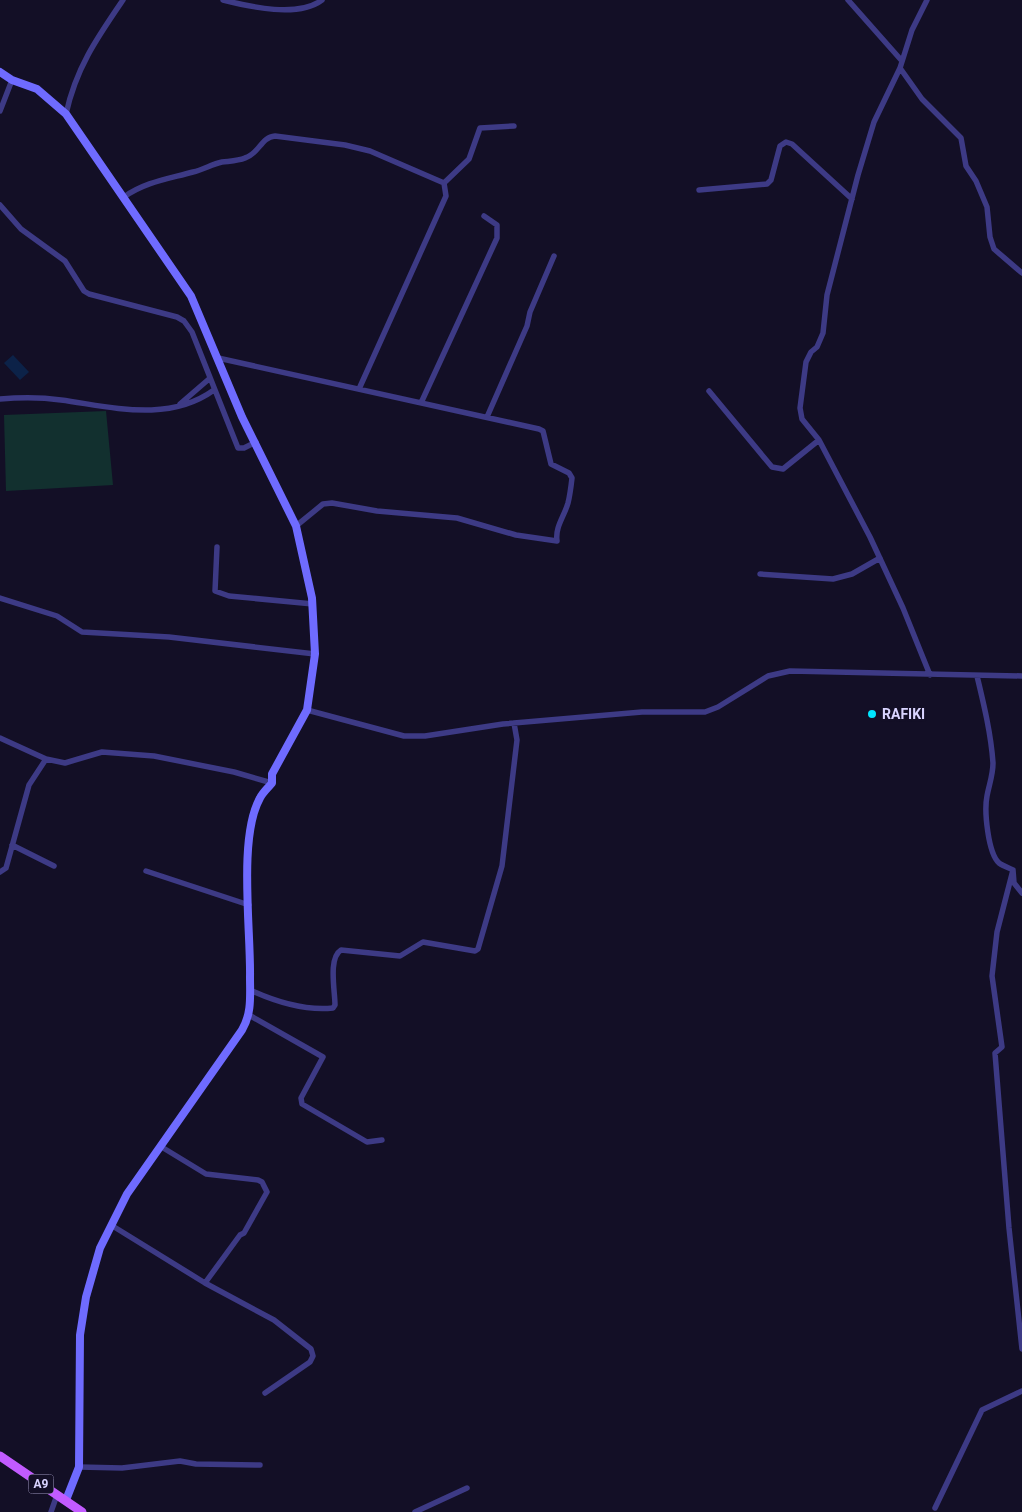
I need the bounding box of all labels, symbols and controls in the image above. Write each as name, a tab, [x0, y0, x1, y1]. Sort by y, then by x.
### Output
place label: RAFIKI	[882, 706, 925, 722]
marker: RAFIKI	[866, 708, 878, 720]
road number: A9	[28, 1475, 54, 1494]

